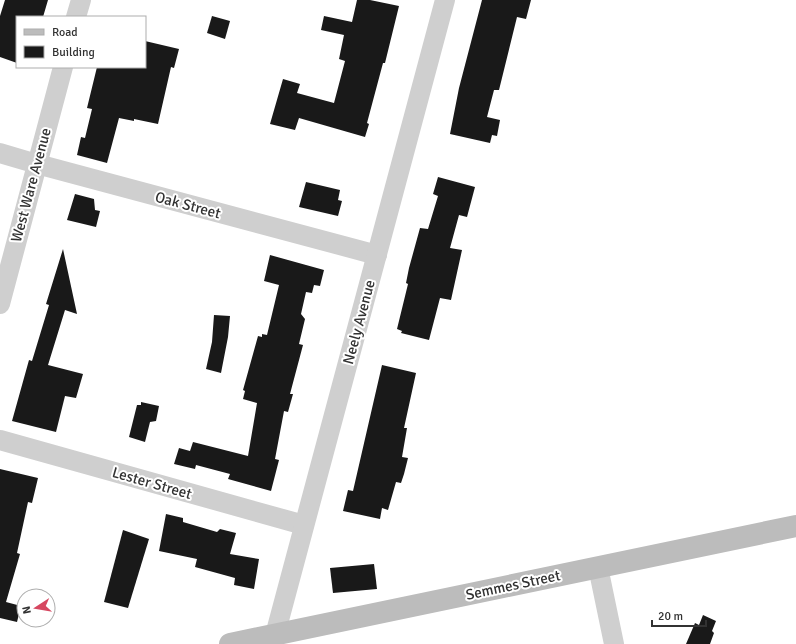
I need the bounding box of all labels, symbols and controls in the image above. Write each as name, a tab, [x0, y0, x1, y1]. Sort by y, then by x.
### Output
legend	[16, 16, 146, 68]
text: Road	[52, 25, 78, 40]
text: Building	[52, 45, 95, 60]
street label: West Ware Avenue	[7, 126, 55, 244]
street label: Oak Street	[153, 188, 223, 222]
street label: Neely Avenue	[339, 278, 379, 366]
street label: Lester Street	[110, 463, 194, 503]
street label: Semmes Street	[464, 566, 562, 604]
north arrow	[16, 588, 56, 628]
scale bar	[652, 602, 706, 628]
text: N	[20, 605, 34, 615]
text: 20 m	[658, 609, 683, 624]

